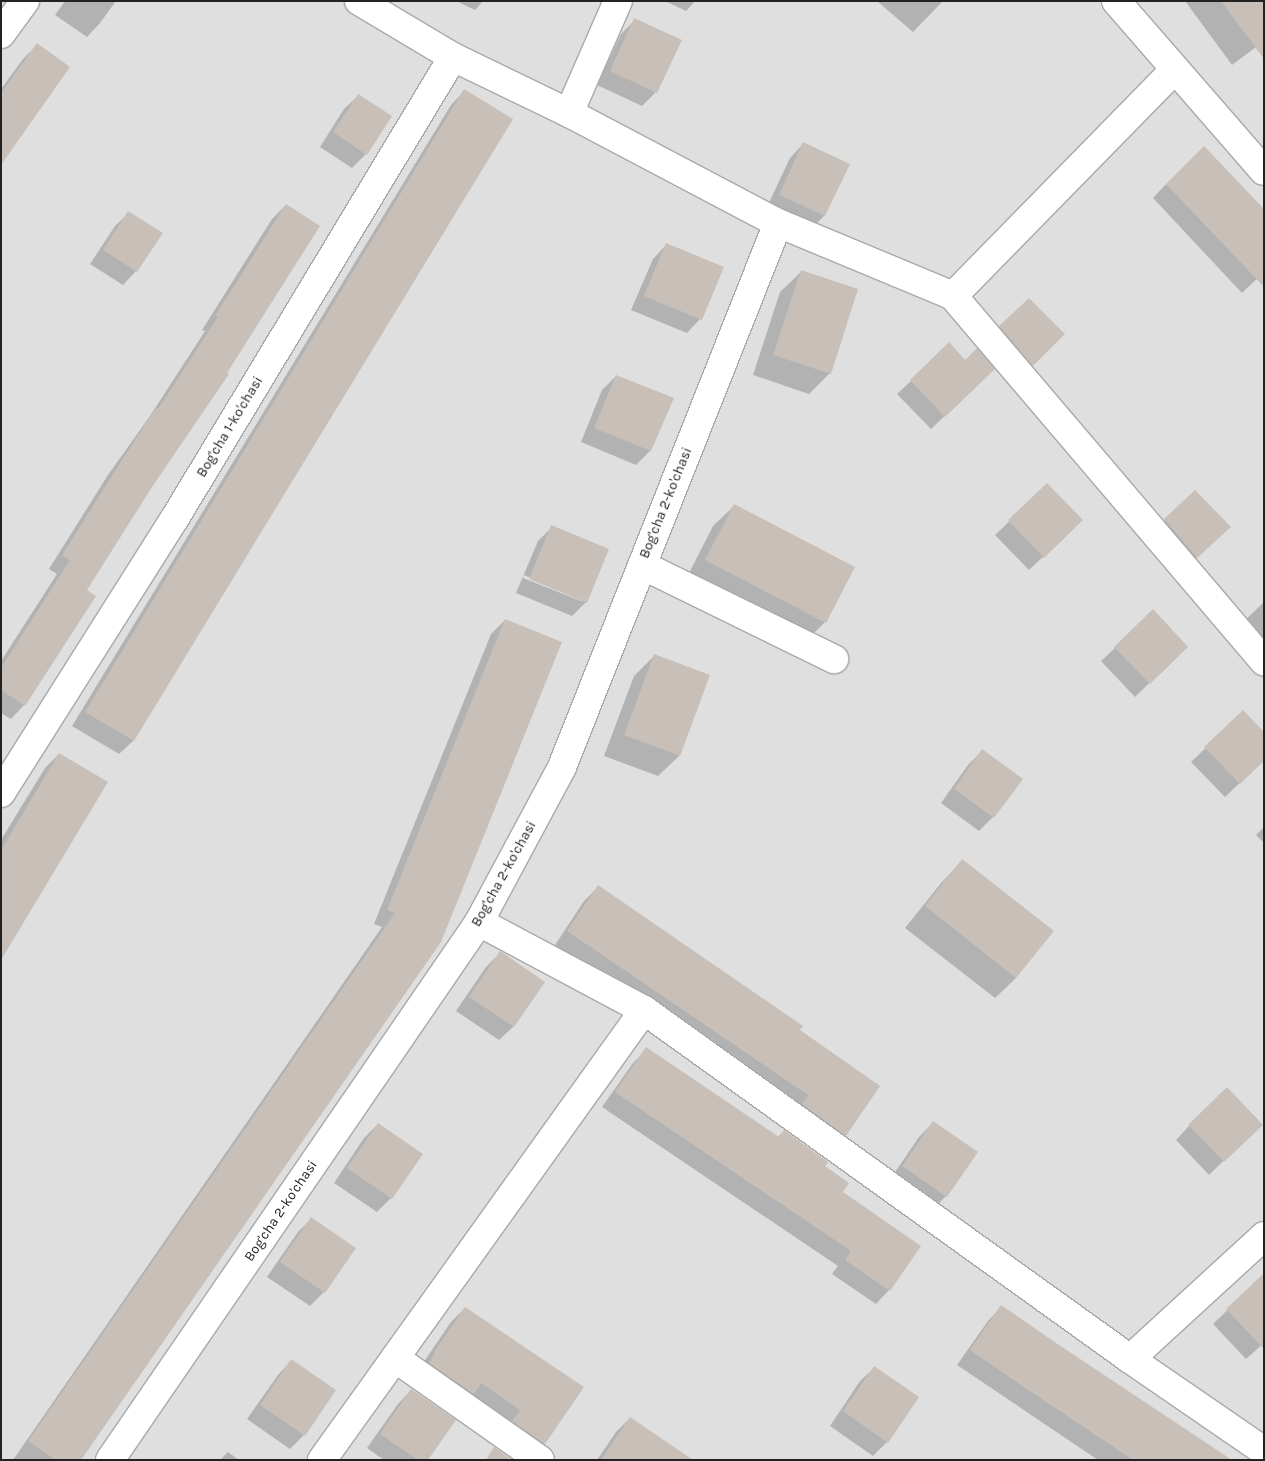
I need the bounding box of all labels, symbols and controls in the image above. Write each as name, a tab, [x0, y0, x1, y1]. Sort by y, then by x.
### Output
street label: Bog'cha 1-ko'chasi	[193, 374, 267, 480]
street label: Bog'cha 2-ko'chasi	[636, 445, 696, 561]
street label: Bog'cha 2-ko'chasi	[468, 818, 540, 930]
street label: Bog'cha 2-ko'chasi	[241, 1157, 321, 1265]

